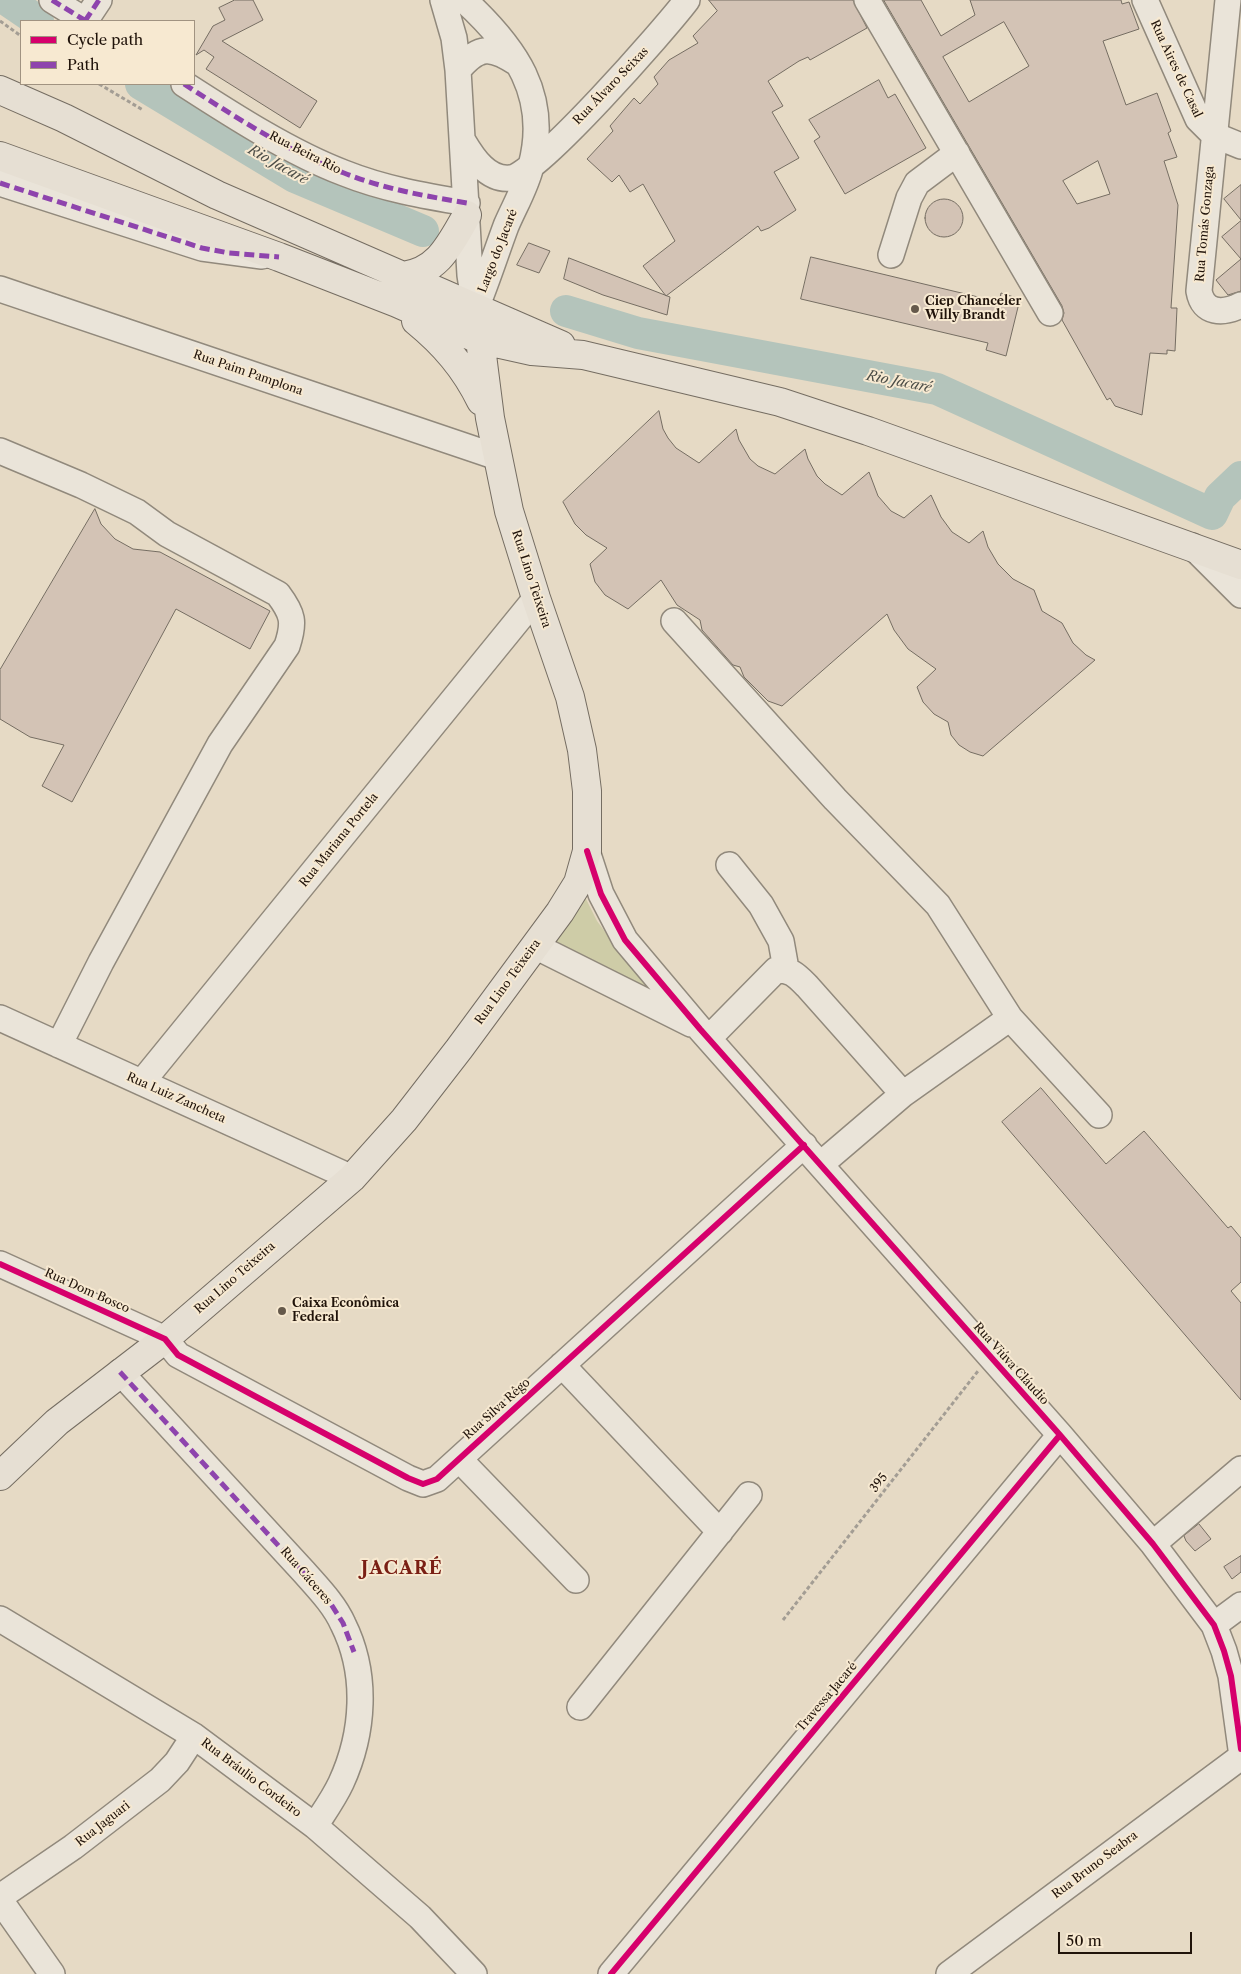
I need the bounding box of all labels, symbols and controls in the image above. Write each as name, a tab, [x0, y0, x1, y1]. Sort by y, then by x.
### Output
street label: Rua Aires de Casal	[1147, 18, 1205, 120]
legend	[20, 20, 195, 85]
text: Cycle path	[67, 30, 143, 49]
street label: Rua Álvaro Seixas	[570, 44, 652, 128]
text: Path	[67, 55, 99, 74]
street label: Rua Beira Rio	[267, 129, 343, 177]
water label: Rio Jacaré	[245, 142, 311, 188]
street label: Rua Tomás Gonzaga	[1193, 165, 1217, 283]
street label: Largo do Jacaré	[475, 207, 521, 295]
place label: Ciep Chanceler Willy Brandt	[925, 295, 1021, 323]
marker: Ciep Chanceler Willy Brandt	[909, 303, 921, 315]
street label: Rua Paim Pamplona	[191, 347, 305, 399]
water label: Rio Jacaré	[865, 367, 933, 397]
street label: Rua Lino Teixeira	[508, 528, 554, 630]
street label: Rua Mariana Portela	[297, 790, 381, 890]
street label: Rua Lino Teixeira	[472, 937, 544, 1027]
street label: Rua Luiz Zancheta	[124, 1070, 228, 1126]
street label: Rua Lino Teixeira	[192, 1239, 278, 1317]
street label: Rua Dom Bosco	[42, 1266, 132, 1316]
place label: Caixa Econômica Federal	[292, 1297, 399, 1325]
marker: Caixa Econômica Federal	[276, 1305, 288, 1317]
street label: Rua Viúva Cláudio	[970, 1320, 1052, 1408]
street label: Rua Silva Rêgo	[461, 1375, 533, 1443]
street label: 395	[867, 1471, 891, 1495]
street label: Rua Cáceres	[277, 1544, 335, 1608]
district label: JACARÉ	[360, 1558, 444, 1580]
street label: Travessa Jacaré	[794, 1659, 860, 1735]
street label: Rua Bráulio Cordeiro	[198, 1736, 304, 1820]
street label: Rua Jaguari	[73, 1798, 133, 1850]
street label: Rua Bruno Seabra	[1049, 1828, 1141, 1902]
scale bar	[1061, 1922, 1195, 1954]
text: 50 m	[1066, 1931, 1102, 1950]

